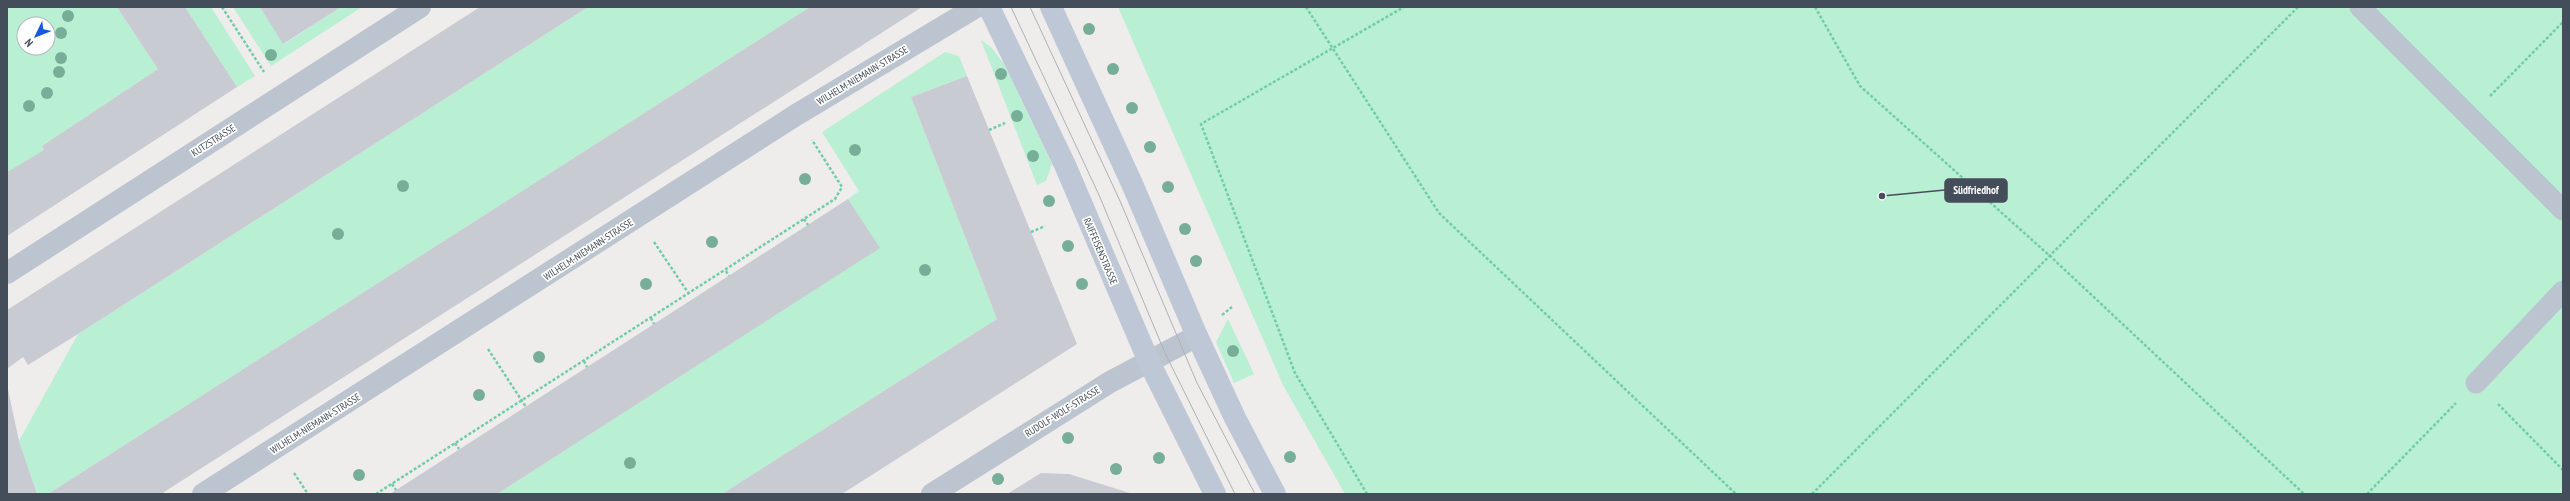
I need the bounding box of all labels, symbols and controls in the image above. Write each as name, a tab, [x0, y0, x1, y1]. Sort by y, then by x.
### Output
north arrow	[16, 16, 56, 56]
text: N	[22, 36, 36, 50]
street label: WILHELM-NIEMANN-STRASSE	[814, 43, 910, 108]
street label: KUTZSTRASSE	[189, 121, 238, 159]
callout: Südfriedhof	[1945, 179, 2007, 202]
text: Südfriedhof	[1953, 183, 2000, 197]
street label: WILHELM-NIEMANN-STRASSE	[541, 216, 635, 283]
street label: RAIFFEISENSTRASSE	[1081, 216, 1120, 287]
street label: RUDOLF-WOLF-STRASSE	[1022, 383, 1102, 440]
street label: WILHELM-NIEMANN-STRASSE	[268, 390, 363, 456]

